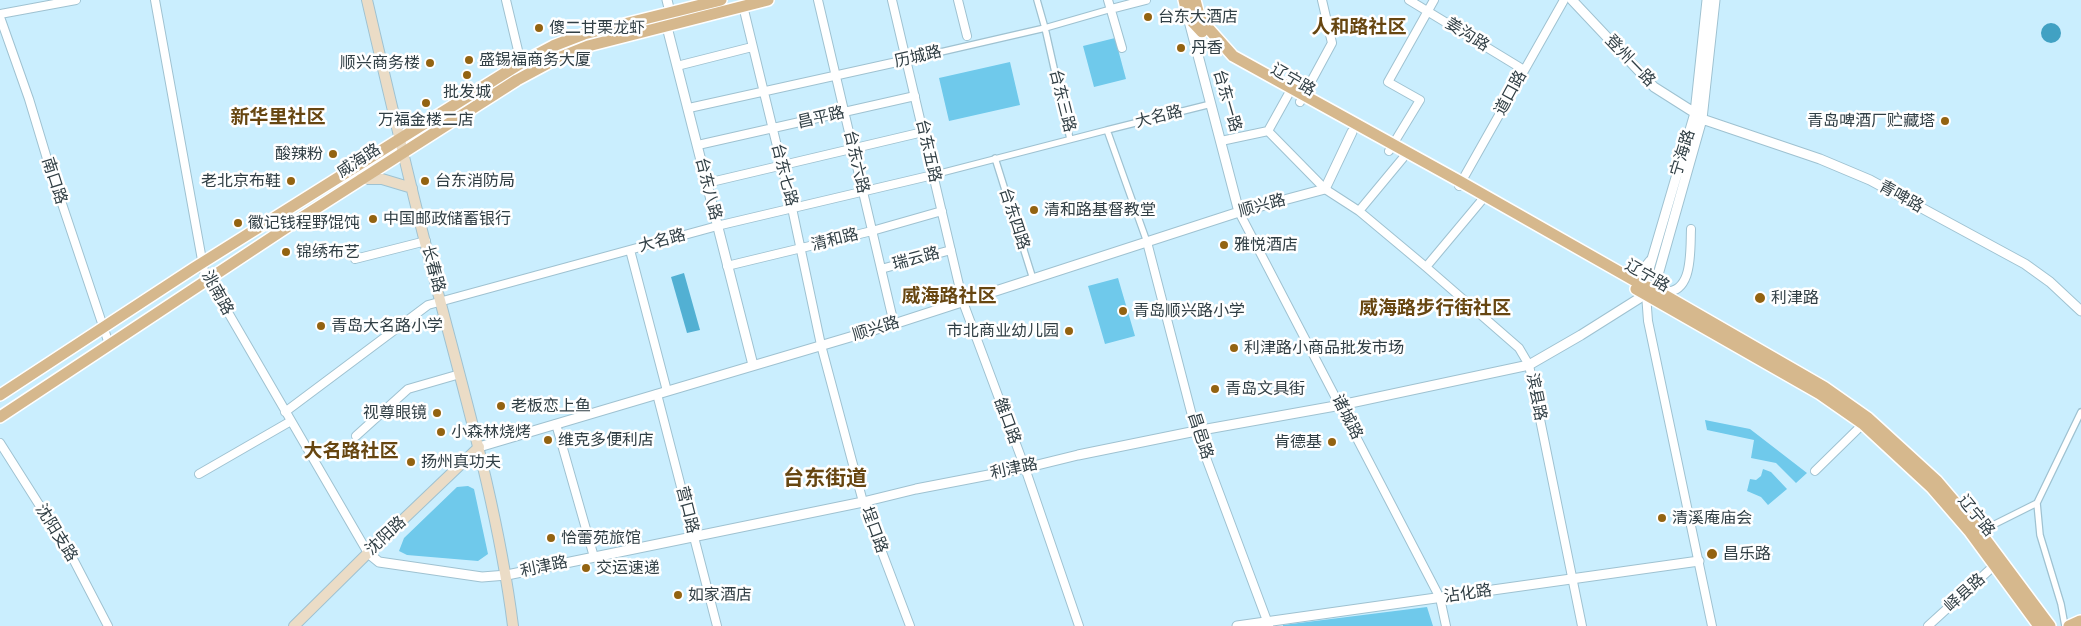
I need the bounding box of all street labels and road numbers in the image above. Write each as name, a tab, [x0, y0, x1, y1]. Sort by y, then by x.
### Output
street label: 姜沟路	[1442, 14, 1492, 56]
street label: 登州一路	[1601, 31, 1659, 91]
street label: 历城路	[892, 42, 944, 72]
street label: 辽宁路	[1267, 60, 1319, 100]
street label: 道口路	[1491, 67, 1531, 119]
street label: 台东三路	[1045, 68, 1079, 134]
street label: 台东一路	[1209, 68, 1245, 134]
street label: 大名路	[1133, 102, 1185, 132]
street label: 昌平路	[795, 103, 847, 133]
street label: 台东五路	[911, 118, 945, 184]
street label: 宁海路	[1667, 127, 1699, 179]
street label: 台东六路	[839, 129, 873, 195]
street label: 威海路	[334, 140, 384, 182]
street label: 台东七路	[767, 142, 801, 208]
street label: 南口路	[37, 155, 71, 207]
street label: 台东八路	[691, 156, 725, 222]
street label: 青啤路	[1875, 177, 1927, 217]
street label: 台东四路	[995, 186, 1033, 252]
street label: 顺兴路	[1236, 191, 1288, 221]
street label: 清和路	[809, 225, 861, 255]
street label: 大名路	[636, 226, 688, 256]
street label: 长春路	[418, 243, 448, 295]
street label: 瑞云路	[890, 244, 942, 274]
street label: 辽宁路	[1621, 256, 1673, 296]
street label: 洮南路	[197, 267, 237, 319]
street label: 顺兴路	[850, 313, 902, 345]
street label: 滨县路	[1522, 372, 1550, 422]
street label: 诸城路	[1328, 391, 1366, 443]
street label: 雒口路	[990, 395, 1024, 447]
street label: 昌邑路	[1183, 410, 1217, 462]
street label: 利津路	[989, 455, 1039, 483]
street label: 营口路	[672, 484, 702, 536]
street label: 辽宁路	[1953, 491, 1999, 541]
street label: 沈阳支路	[31, 501, 81, 565]
street label: 埕口路	[857, 504, 891, 556]
street label: 沈阳路	[362, 513, 410, 559]
street label: 利津路	[519, 553, 569, 581]
street label: 峄县路	[1941, 570, 1989, 616]
street label: 沾化路	[1443, 581, 1493, 607]

